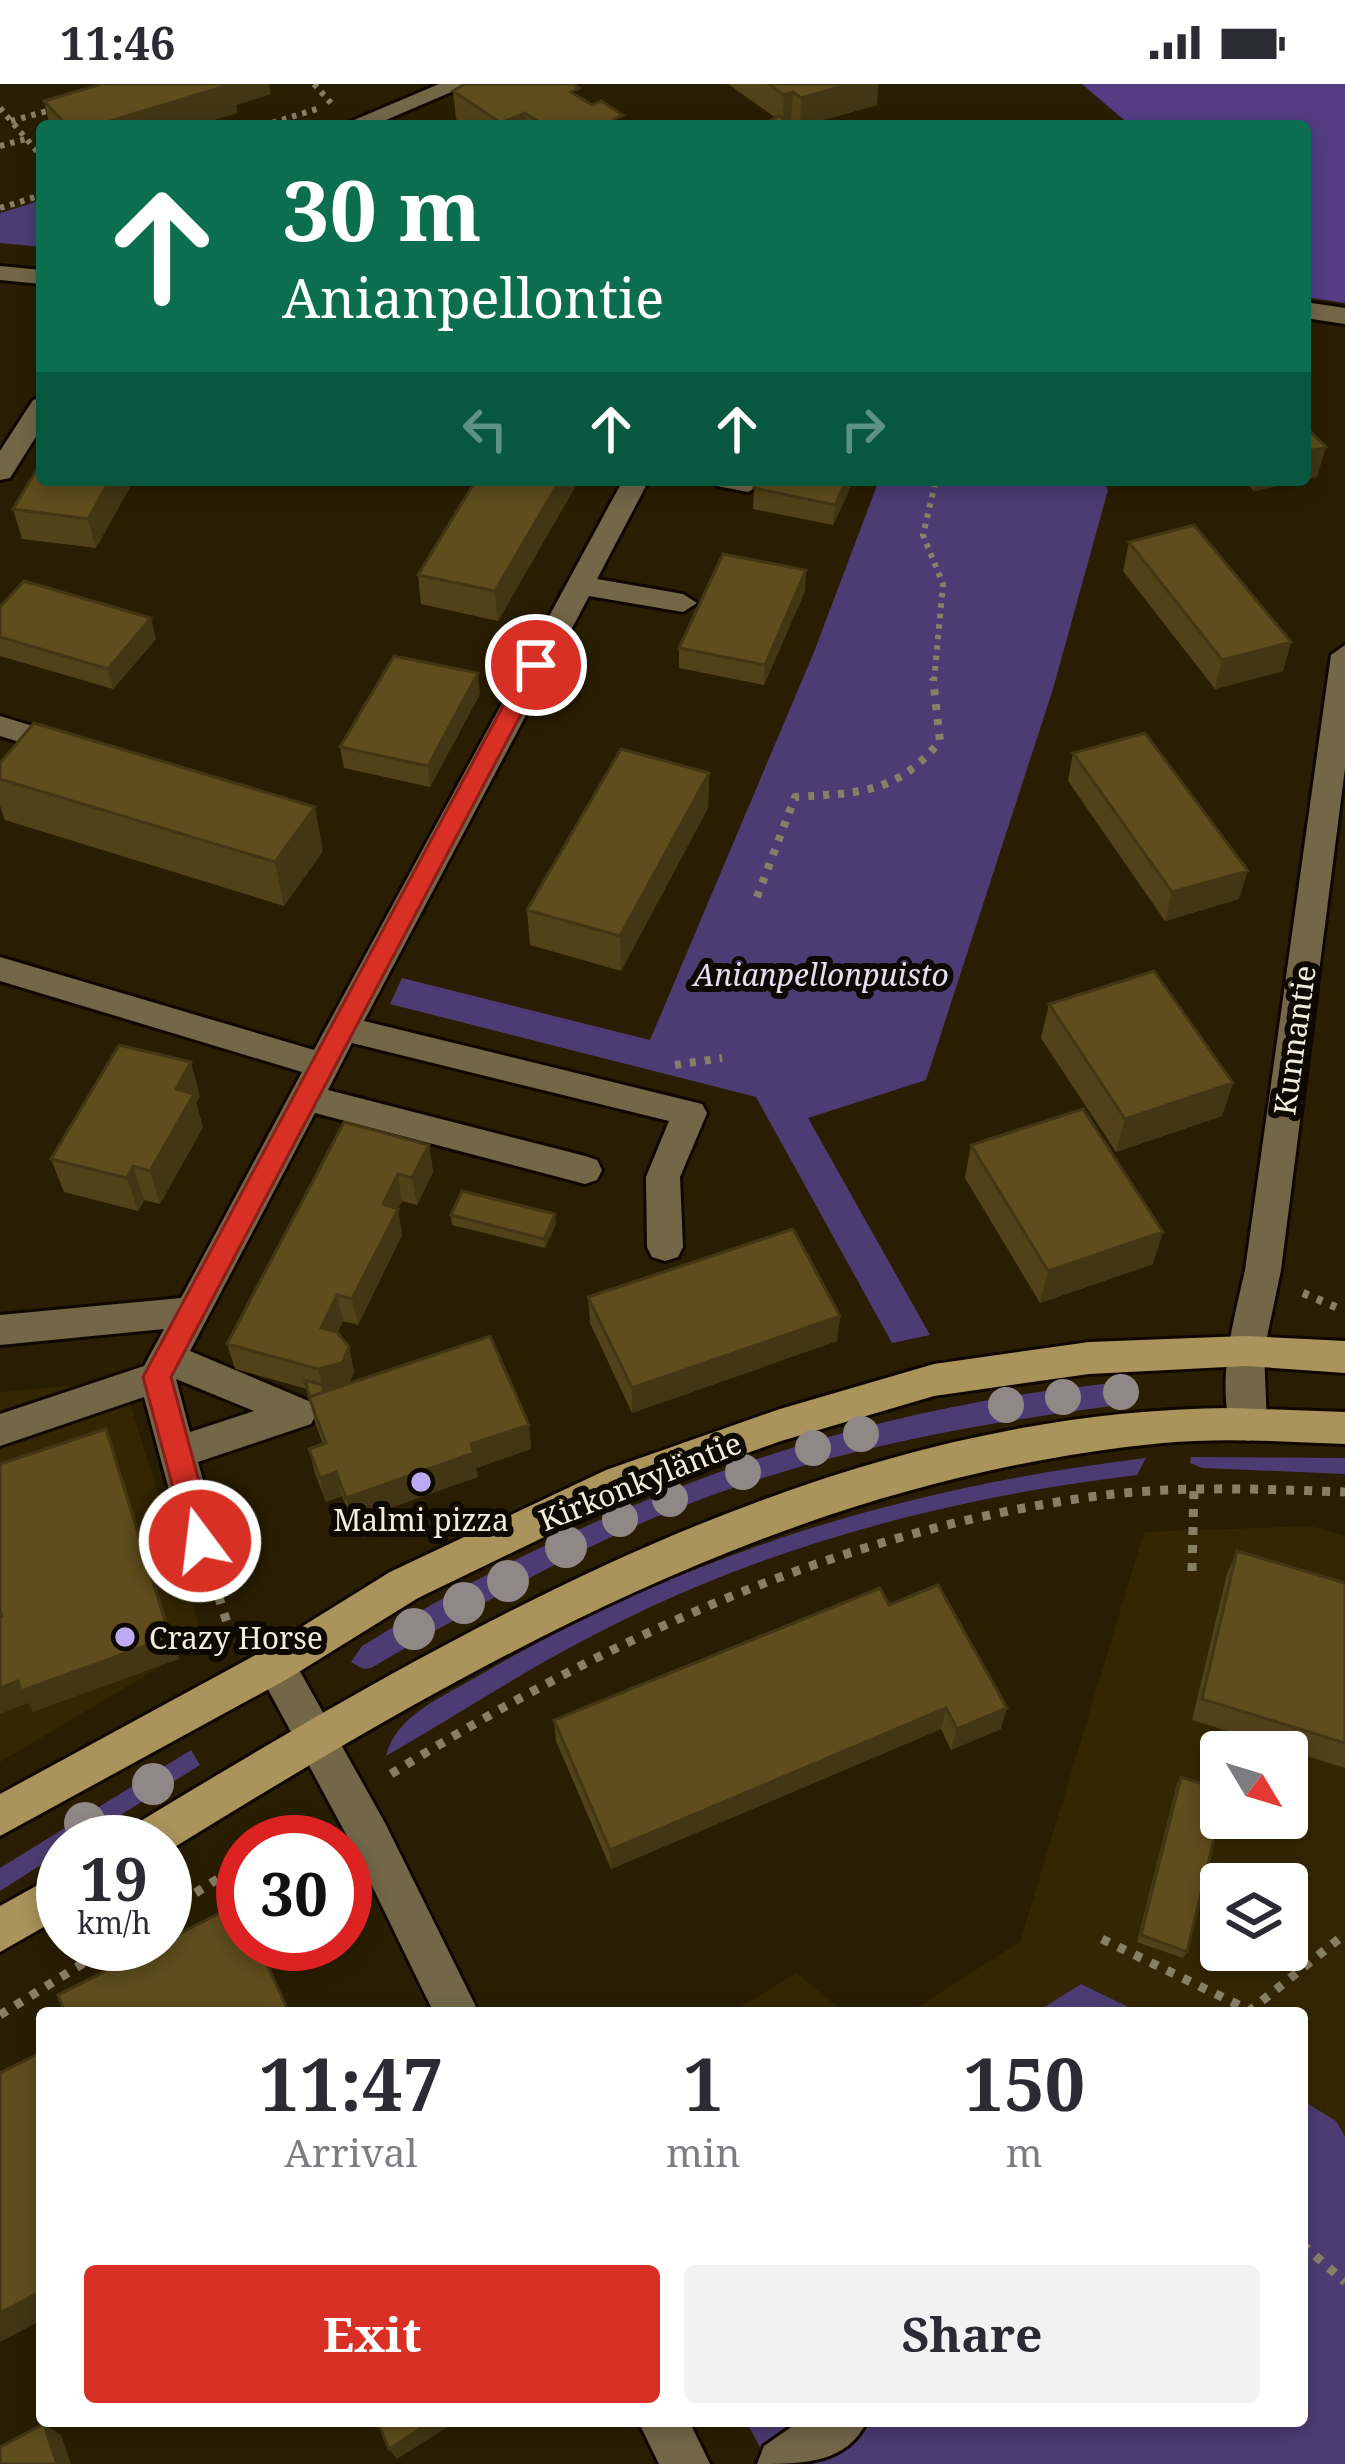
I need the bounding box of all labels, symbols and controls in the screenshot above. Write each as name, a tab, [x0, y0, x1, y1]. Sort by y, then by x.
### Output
text: 11:46	[60, 12, 175, 73]
text: 30 m	[282, 151, 482, 266]
icon: ahead	[84, 168, 240, 324]
text: Anianpellontie	[282, 260, 664, 334]
icon: left	[452, 396, 518, 462]
icon: ahead	[578, 396, 644, 462]
icon: ahead	[704, 396, 770, 462]
icon: right	[830, 396, 896, 462]
pin	[485, 614, 587, 716]
icon: arrive	[503, 632, 569, 698]
park label: Anianpellonpuisto	[691, 954, 949, 995]
street label: Kunnantie	[1263, 963, 1325, 1117]
street label: Kirkonkyläntie	[533, 1422, 747, 1540]
marker: Malmi pizza	[408, 1469, 434, 1495]
position arrow	[137, 1478, 263, 1604]
place label: Malmi pizza	[333, 1499, 509, 1540]
place label: Crazy Horse	[149, 1617, 323, 1658]
marker: Crazy Horse	[112, 1624, 138, 1650]
north arrow	[1200, 1731, 1308, 1839]
map controls	[1200, 1731, 1308, 1971]
speed limit sign: 30	[216, 1815, 372, 1971]
text: 19	[80, 1837, 148, 1919]
button: layers	[1200, 1863, 1308, 1971]
text: km/h	[77, 1902, 151, 1943]
text: 11:47	[259, 2034, 443, 2132]
text: 1	[683, 2034, 724, 2132]
text: 150	[963, 2034, 1085, 2132]
text: Arrival	[284, 2125, 418, 2178]
text: min	[666, 2125, 741, 2178]
text: m	[1006, 2125, 1043, 2178]
button: Exit	[84, 2265, 660, 2403]
button: Share	[684, 2265, 1260, 2403]

